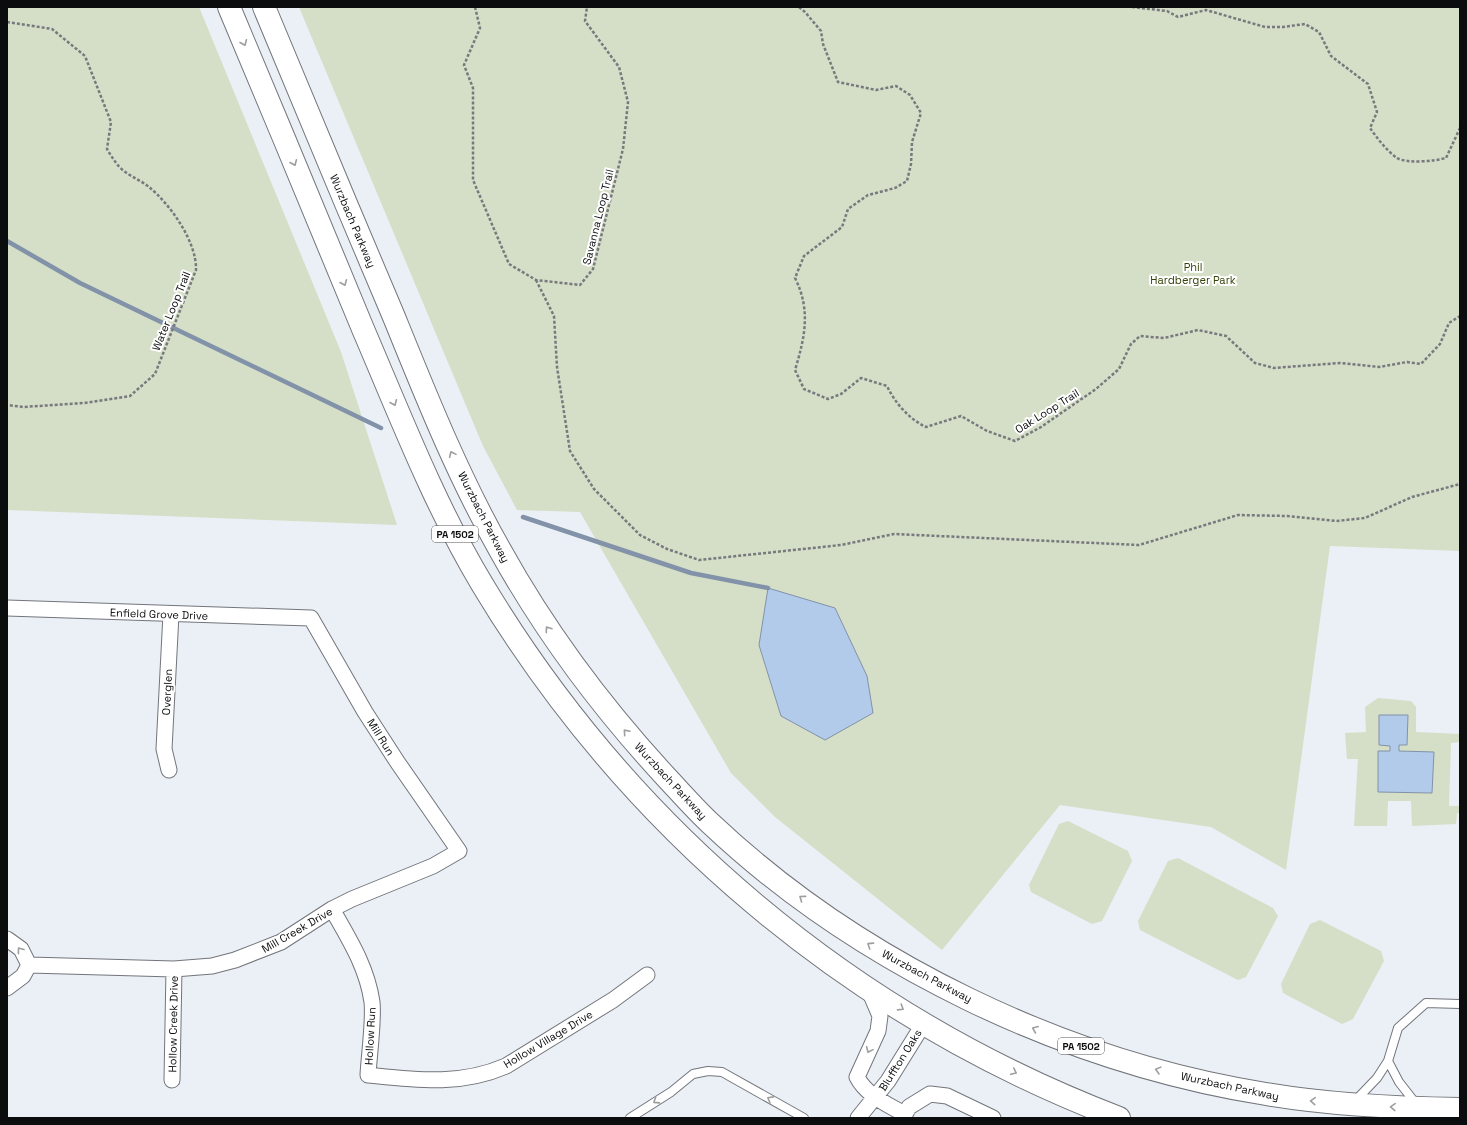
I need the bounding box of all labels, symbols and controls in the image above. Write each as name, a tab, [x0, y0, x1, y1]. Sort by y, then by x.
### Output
one-way arrow	[239, 39, 247, 46]
one-way arrow	[289, 158, 297, 166]
street label: Savanna Loop Trail	[579, 168, 617, 266]
street label: Wurzbach Parkway	[327, 172, 379, 270]
park label: Phil Hardberger Park	[1150, 260, 1236, 287]
street label: Water Loop Trail	[149, 269, 193, 353]
one-way arrow	[340, 279, 348, 286]
street label: Oak Loop Trail	[1012, 386, 1082, 436]
one-way arrow	[390, 399, 398, 406]
one-way arrow	[449, 450, 457, 457]
street label: Wurzbach Parkway	[455, 469, 513, 565]
road number: PA 1502	[432, 526, 478, 542]
street label: Enfield Grove Drive	[110, 605, 208, 623]
one-way arrow	[545, 626, 553, 633]
street label: Overglen	[159, 668, 175, 716]
street label: Mill Run	[364, 716, 398, 758]
one-way arrow	[624, 730, 631, 737]
street label: Wurzbach Parkway	[632, 740, 710, 822]
one-way arrow	[799, 896, 806, 903]
street label: Mill Creek Drive	[259, 904, 335, 956]
one-way arrow	[867, 942, 874, 949]
street label: Wurzbach Parkway	[880, 946, 974, 1006]
one-way arrow	[18, 947, 25, 954]
street label: Hollow Creek Drive	[165, 975, 181, 1073]
one-way arrow	[897, 1004, 904, 1011]
street label: Hollow Run	[361, 1007, 379, 1065]
street label: Hollow Village Drive	[501, 1007, 595, 1071]
street label: Bluffton Oaks	[875, 1026, 925, 1094]
one-way arrow	[1032, 1026, 1040, 1034]
road number: PA 1502	[1058, 1038, 1104, 1054]
one-way arrow	[866, 1047, 874, 1054]
one-way arrow	[1155, 1066, 1162, 1075]
one-way arrow	[1010, 1067, 1018, 1075]
street label: Wurzbach Parkway	[1180, 1069, 1280, 1103]
one-way arrow	[653, 1096, 660, 1104]
one-way arrow	[767, 1096, 774, 1104]
one-way arrow	[1310, 1096, 1316, 1105]
one-way arrow	[1390, 1102, 1396, 1111]

